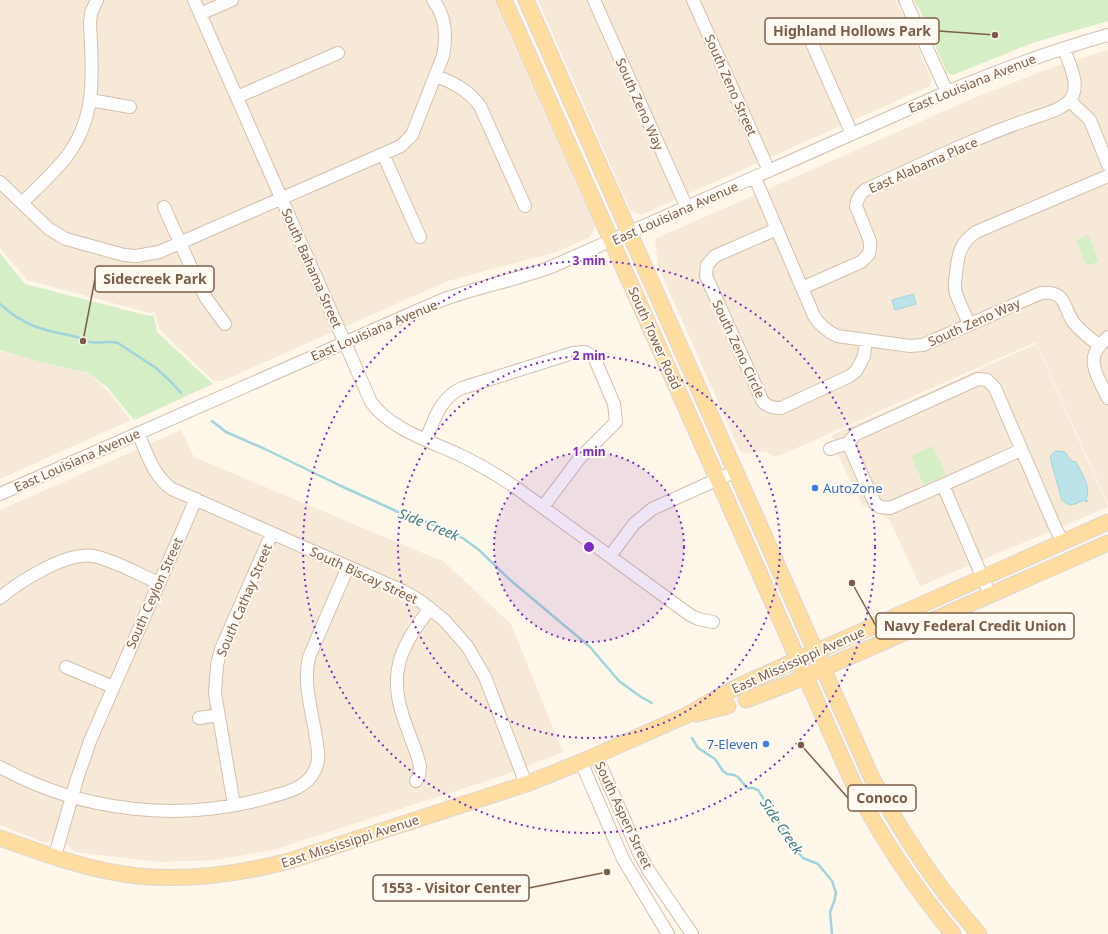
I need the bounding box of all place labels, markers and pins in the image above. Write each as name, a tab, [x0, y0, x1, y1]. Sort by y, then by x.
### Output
callout: Highland Hollows Park	[765, 18, 939, 44]
callout: Sidecreek Park	[95, 266, 214, 292]
place label: AutoZone	[823, 479, 883, 497]
marker: AutoZone	[810, 483, 820, 493]
centre of rings	[582, 540, 596, 554]
callout: Navy Federal Credit Union	[876, 613, 1074, 639]
place label: 7-Eleven	[707, 735, 758, 753]
marker: 7-Eleven	[761, 739, 771, 749]
callout: Conoco	[848, 785, 916, 811]
callout: 1553 - Visitor Center	[373, 875, 529, 901]

